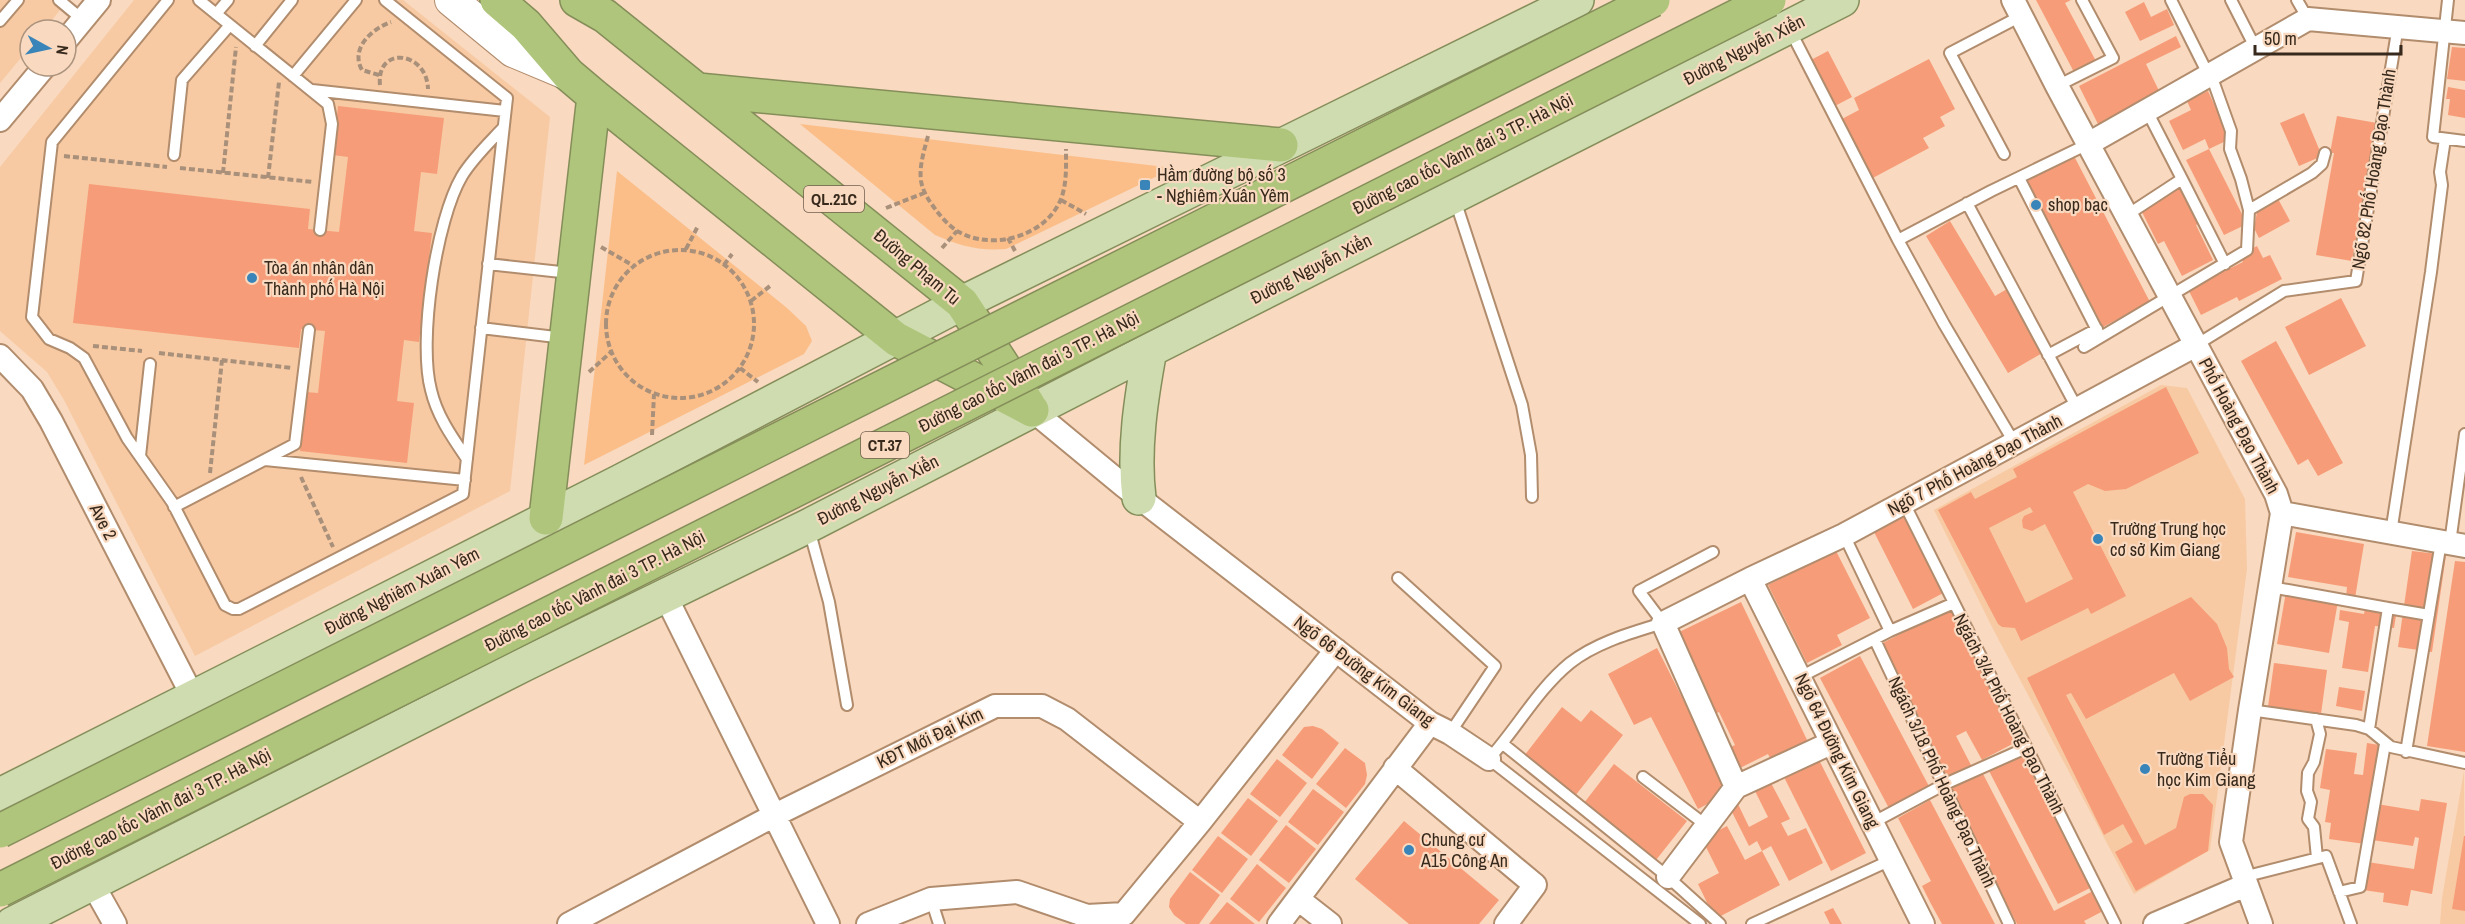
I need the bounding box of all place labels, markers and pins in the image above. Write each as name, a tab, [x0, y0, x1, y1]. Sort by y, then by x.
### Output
place label: Hầm đường bộ số 3 - Nghiêm Xuân Yêm	[1157, 162, 1289, 208]
marker: Hầm đường bộ số 3 - Nghiêm Xuân Yêm	[1138, 178, 1152, 192]
place label: shop bạc	[2048, 192, 2108, 217]
marker: shop bạc	[2029, 198, 2043, 212]
place label: Tòa án nhân dân Thành phố Hà Nội	[264, 255, 385, 301]
marker: Tòa án nhân dân Thành phố Hà Nội	[245, 271, 259, 285]
place label: Trường Trung học cơ sở Kim Giang	[2110, 516, 2226, 562]
marker: Trường Trung học cơ sở Kim Giang	[2091, 532, 2105, 546]
place label: Trường Tiểu học Kim Giang	[2157, 746, 2256, 792]
marker: Trường Tiểu học Kim Giang	[2138, 762, 2152, 776]
place label: Chung cư A15 Công An	[1420, 827, 1508, 873]
marker: Chung cư A15 Công An	[1402, 843, 1416, 857]

